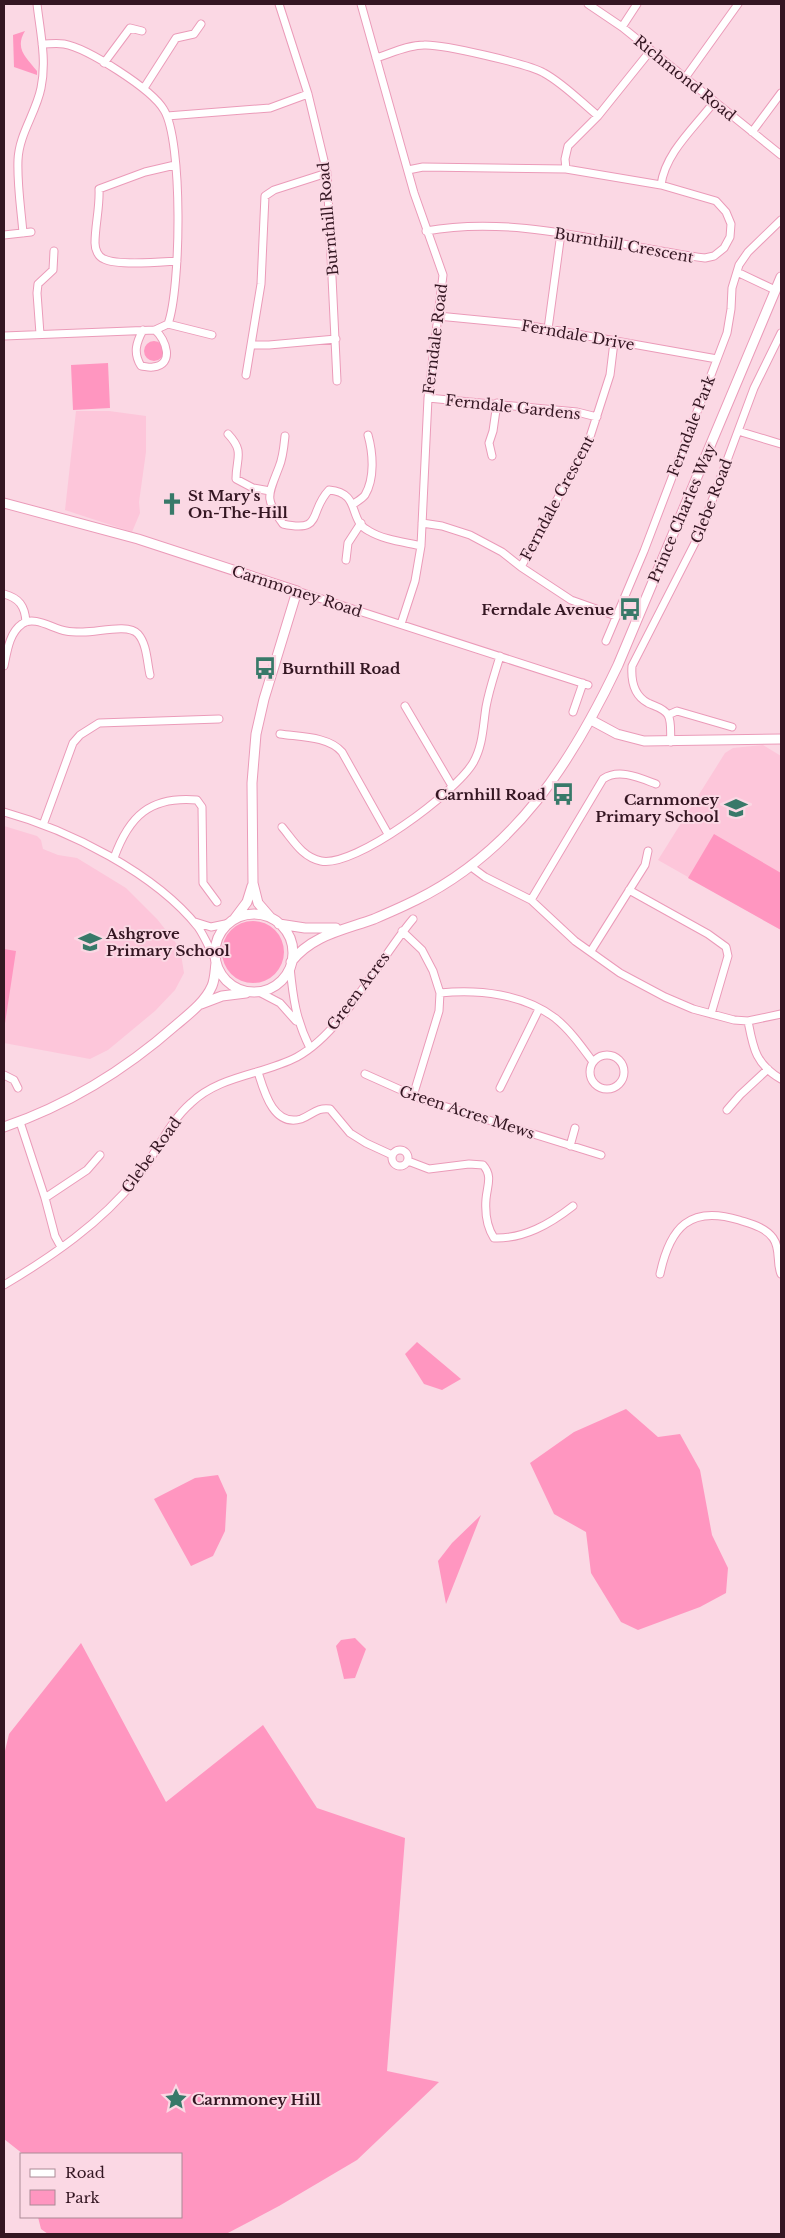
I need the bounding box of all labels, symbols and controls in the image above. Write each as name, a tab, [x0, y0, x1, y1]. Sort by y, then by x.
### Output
street label: Richmond Road	[630, 31, 740, 125]
street label: Burnthill Road	[314, 161, 342, 277]
street label: Burnthill Crescent	[553, 223, 695, 267]
street label: Ferndale Road	[419, 282, 451, 396]
street label: Ferndale Drive	[520, 316, 636, 354]
street label: Ferndale Park	[663, 372, 719, 479]
street label: Ferndale Gardens	[444, 390, 582, 424]
street label: Ferndale Crescent	[516, 432, 598, 564]
street label: Prince Charles Way	[644, 440, 720, 586]
street label: Glebe Road	[686, 456, 736, 546]
place label: St Mary's On-The-Hill	[188, 486, 288, 522]
church icon: St Mary's On-The-Hill	[159, 491, 185, 517]
street label: Carnmoney Road	[229, 561, 365, 621]
bus stop icon: Ferndale Avenue	[617, 596, 643, 622]
place label: Ferndale Avenue	[481, 600, 614, 619]
bus stop icon: Burnthill Road	[252, 655, 278, 681]
place label: Burnthill Road	[282, 659, 401, 678]
bus stop icon: Carnhill Road	[550, 781, 576, 807]
place label: Carnhill Road	[435, 785, 547, 804]
place label: Carnmoney Primary School	[595, 790, 720, 826]
school or university icon: Carnmoney Primary School	[723, 795, 749, 821]
place label: Ashgrove Primary School	[105, 924, 230, 960]
school or university icon: Ashgrove Primary School	[77, 929, 103, 955]
street label: Green Acres	[322, 948, 394, 1034]
street label: Green Acres Mews	[397, 1081, 537, 1143]
street label: Glebe Road	[117, 1113, 185, 1197]
place icon: Carnmoney Hill	[163, 2086, 189, 2112]
place label: Carnmoney Hill	[192, 2090, 321, 2109]
legend	[20, 2153, 182, 2218]
text: Road	[65, 2163, 105, 2182]
text: Park	[65, 2188, 101, 2207]

